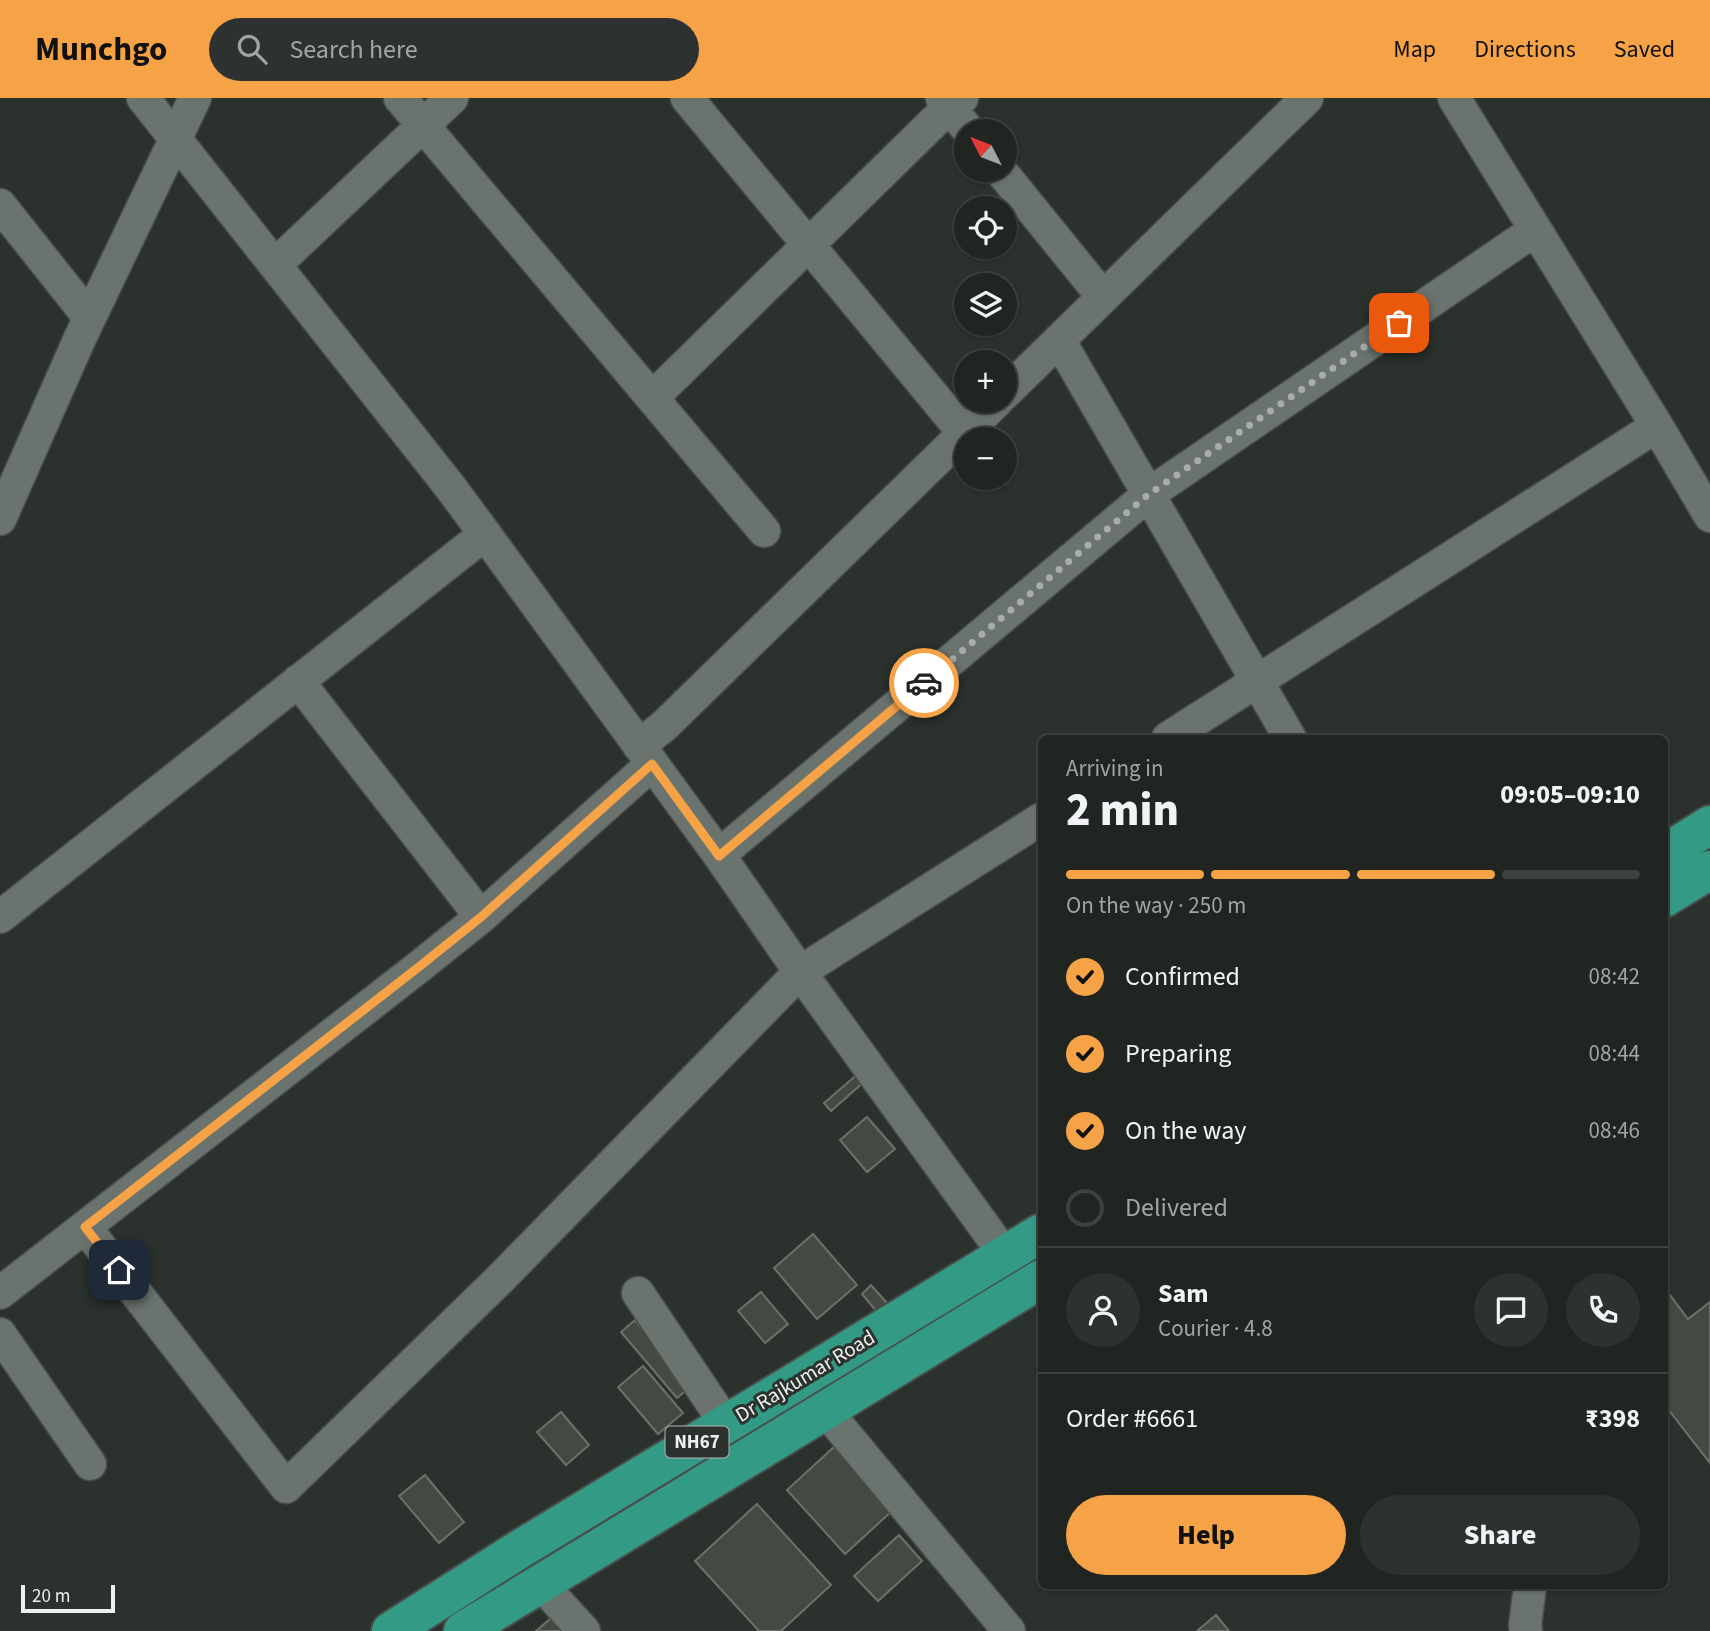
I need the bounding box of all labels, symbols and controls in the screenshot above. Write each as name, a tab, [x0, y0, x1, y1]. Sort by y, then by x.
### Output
search box	[209, 18, 699, 81]
text: Munchgo	[35, 26, 167, 73]
icon: search	[233, 30, 271, 68]
text: Search here	[289, 31, 418, 68]
text: Map	[1393, 32, 1436, 67]
text: Directions	[1474, 32, 1576, 67]
text: Saved	[1614, 32, 1675, 67]
north arrow	[954, 119, 1017, 182]
map controls	[954, 119, 1017, 490]
button: locate	[954, 196, 1017, 259]
button: layers	[954, 273, 1017, 336]
pin	[1369, 293, 1429, 353]
icon: bag	[1380, 304, 1418, 342]
button: +	[954, 350, 1017, 413]
button: −	[954, 427, 1017, 490]
courier	[889, 648, 959, 718]
icon: car	[905, 664, 943, 702]
text: Arriving in	[1066, 752, 1164, 785]
text: 09:05–09:10	[1500, 776, 1640, 813]
text: 2 min	[1066, 778, 1179, 843]
text: On the way · 250 m	[1066, 889, 1246, 922]
icon: check	[1066, 958, 1104, 996]
text: Confirmed	[1125, 958, 1240, 995]
text: 08:42	[1589, 960, 1640, 993]
icon: check	[1066, 1035, 1104, 1073]
text: Preparing	[1125, 1035, 1231, 1072]
text: 08:44	[1589, 1037, 1640, 1070]
icon: check	[1066, 1112, 1104, 1150]
text: On the way	[1125, 1112, 1246, 1149]
text: 08:46	[1589, 1114, 1640, 1147]
text: Delivered	[1125, 1189, 1228, 1226]
pin	[89, 1240, 149, 1300]
icon: home	[100, 1251, 138, 1289]
button: person	[1066, 1273, 1140, 1347]
button: chat	[1474, 1273, 1548, 1347]
button: phone	[1566, 1273, 1640, 1347]
text: Sam	[1158, 1275, 1208, 1312]
text: Courier · 4.8	[1158, 1312, 1273, 1345]
street label: Dr Rajkumar Road	[729, 1322, 881, 1430]
text: Order #6661	[1066, 1400, 1198, 1437]
text: ₹398	[1585, 1400, 1640, 1437]
road number: NH67	[666, 1426, 728, 1458]
button: Help	[1066, 1495, 1346, 1575]
button: Share	[1360, 1495, 1640, 1575]
scale bar	[21, 1582, 116, 1614]
text: 20 m	[32, 1583, 70, 1610]

